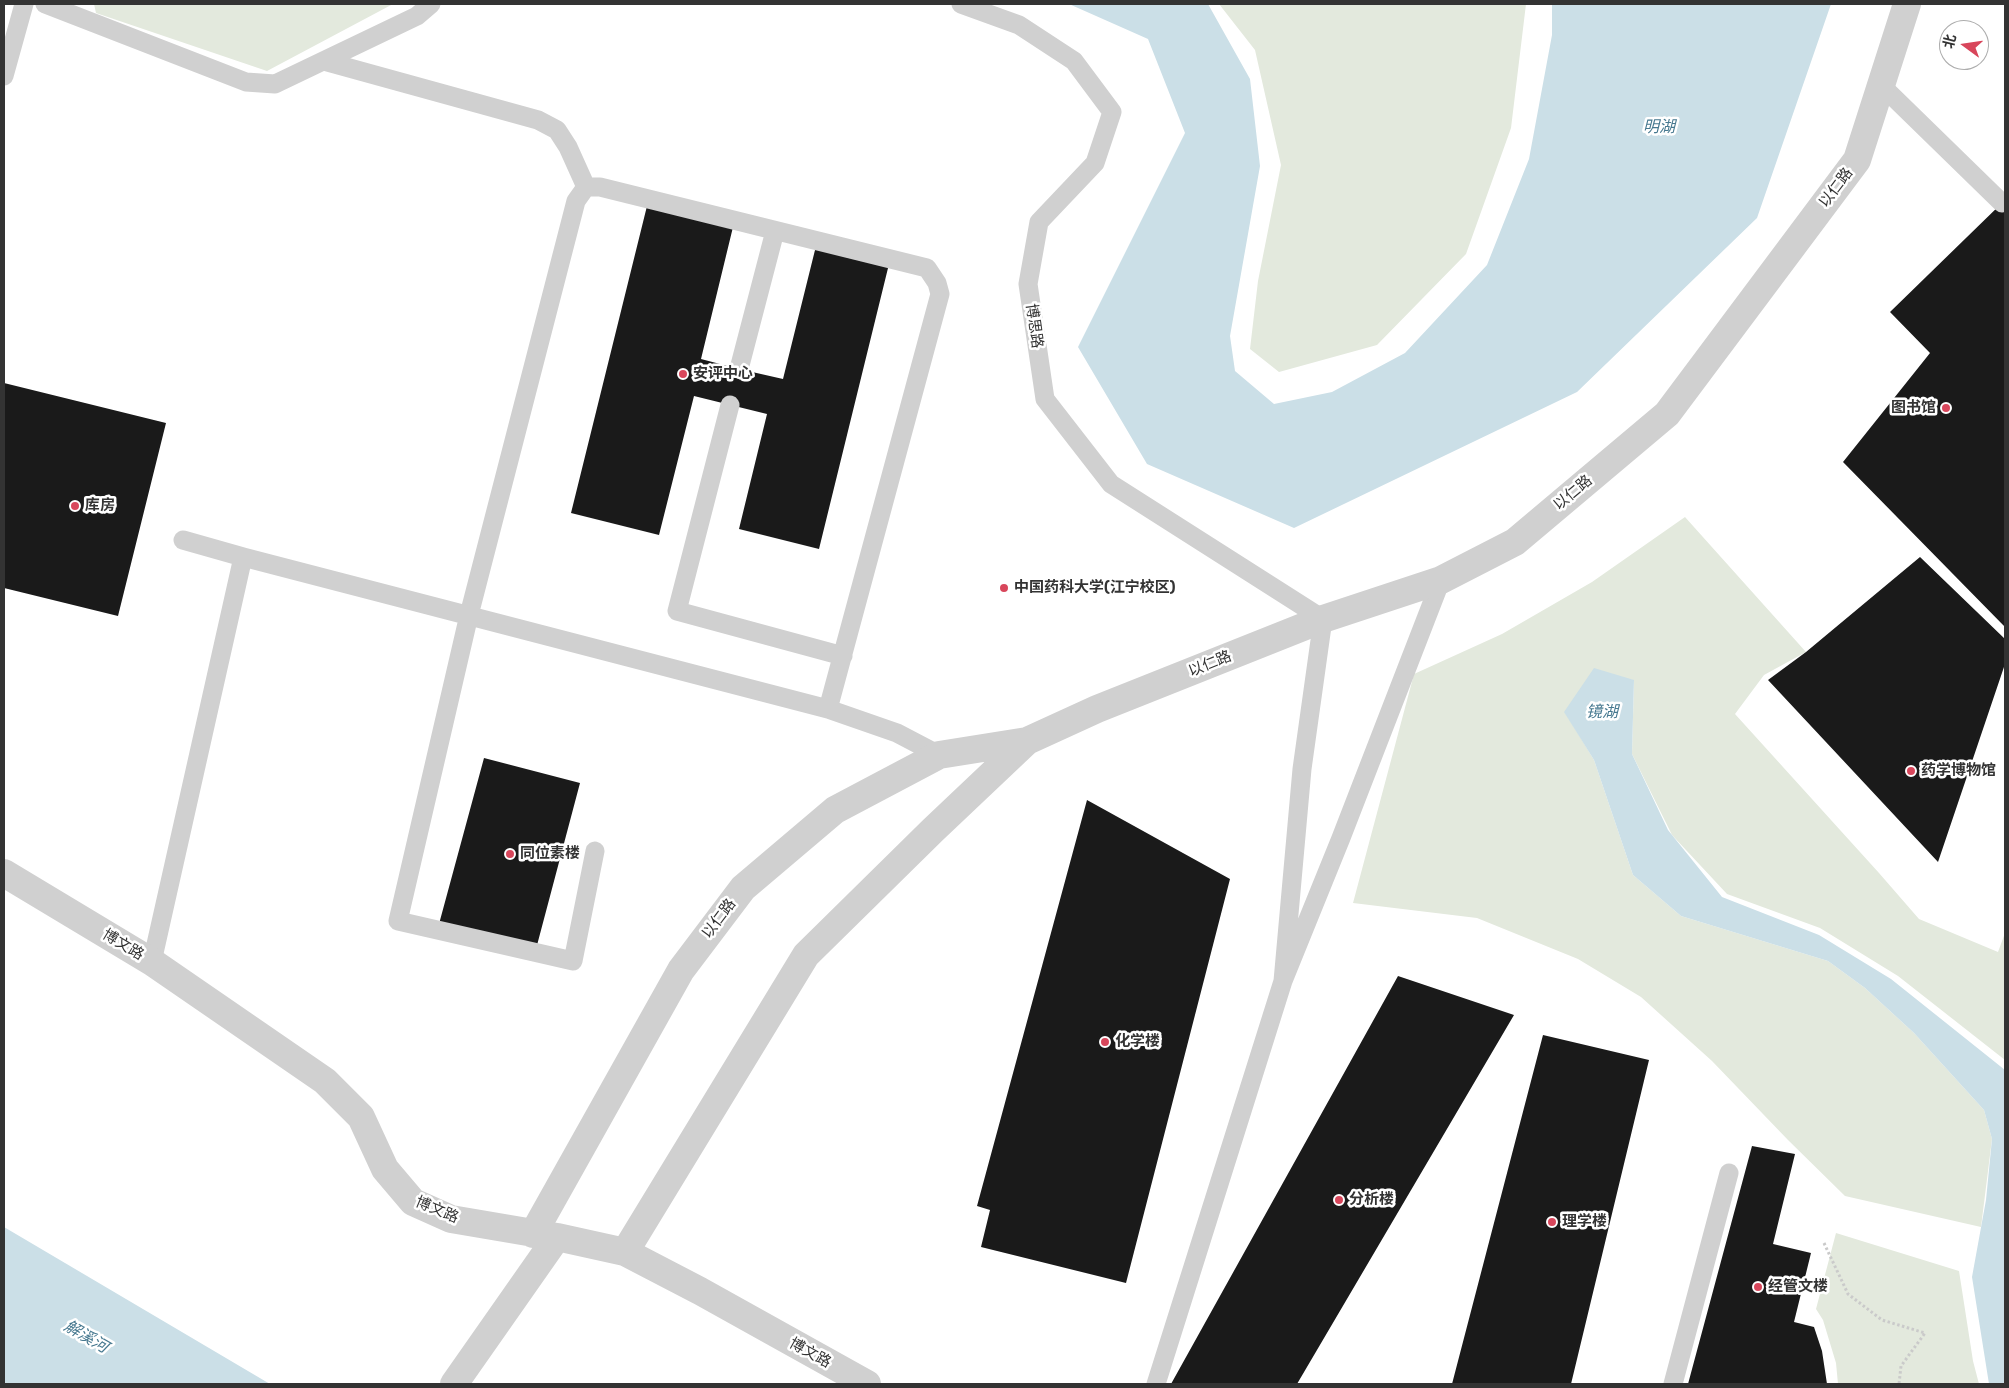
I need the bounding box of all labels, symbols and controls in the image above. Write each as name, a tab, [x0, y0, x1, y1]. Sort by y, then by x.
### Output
north arrow	[1939, 20, 1989, 70]
text: 北	[1940, 33, 1960, 50]
water label: 明湖	[1643, 117, 1675, 137]
street label: 以仁路	[1815, 165, 1857, 211]
street label: 博思路	[1022, 302, 1046, 350]
place label: 安评中心	[693, 365, 753, 383]
marker: 安评中心	[677, 368, 689, 380]
place label: 图书馆	[1891, 399, 1936, 417]
marker: 图书馆	[1940, 402, 1952, 414]
street label: 以仁路	[1550, 472, 1596, 514]
place label: 库房	[85, 497, 115, 515]
marker: 库房	[69, 500, 81, 512]
place label: 中国药科大学(江宁校区)	[1014, 579, 1176, 597]
marker: 中国药科大学(江宁校区)	[998, 582, 1010, 594]
street label: 以仁路	[1186, 647, 1234, 681]
water label: 镜湖	[1586, 702, 1618, 722]
place label: 药学博物馆	[1921, 762, 1996, 780]
marker: 药学博物馆	[1905, 765, 1917, 777]
place label: 同位素楼	[520, 845, 580, 863]
marker: 同位素楼	[504, 848, 516, 860]
street label: 以仁路	[698, 896, 740, 942]
street label: 博文路	[99, 926, 147, 964]
place label: 化学楼	[1115, 1033, 1160, 1051]
marker: 化学楼	[1099, 1036, 1111, 1048]
place label: 分析楼	[1349, 1191, 1394, 1209]
street label: 博文路	[413, 1193, 461, 1227]
marker: 分析楼	[1333, 1194, 1345, 1206]
place label: 理学楼	[1562, 1213, 1607, 1231]
marker: 理学楼	[1546, 1216, 1558, 1228]
place label: 经管文楼	[1768, 1278, 1828, 1296]
marker: 经管文楼	[1752, 1281, 1764, 1293]
water label: 解溪河	[60, 1317, 112, 1357]
street label: 博文路	[786, 1334, 834, 1372]

